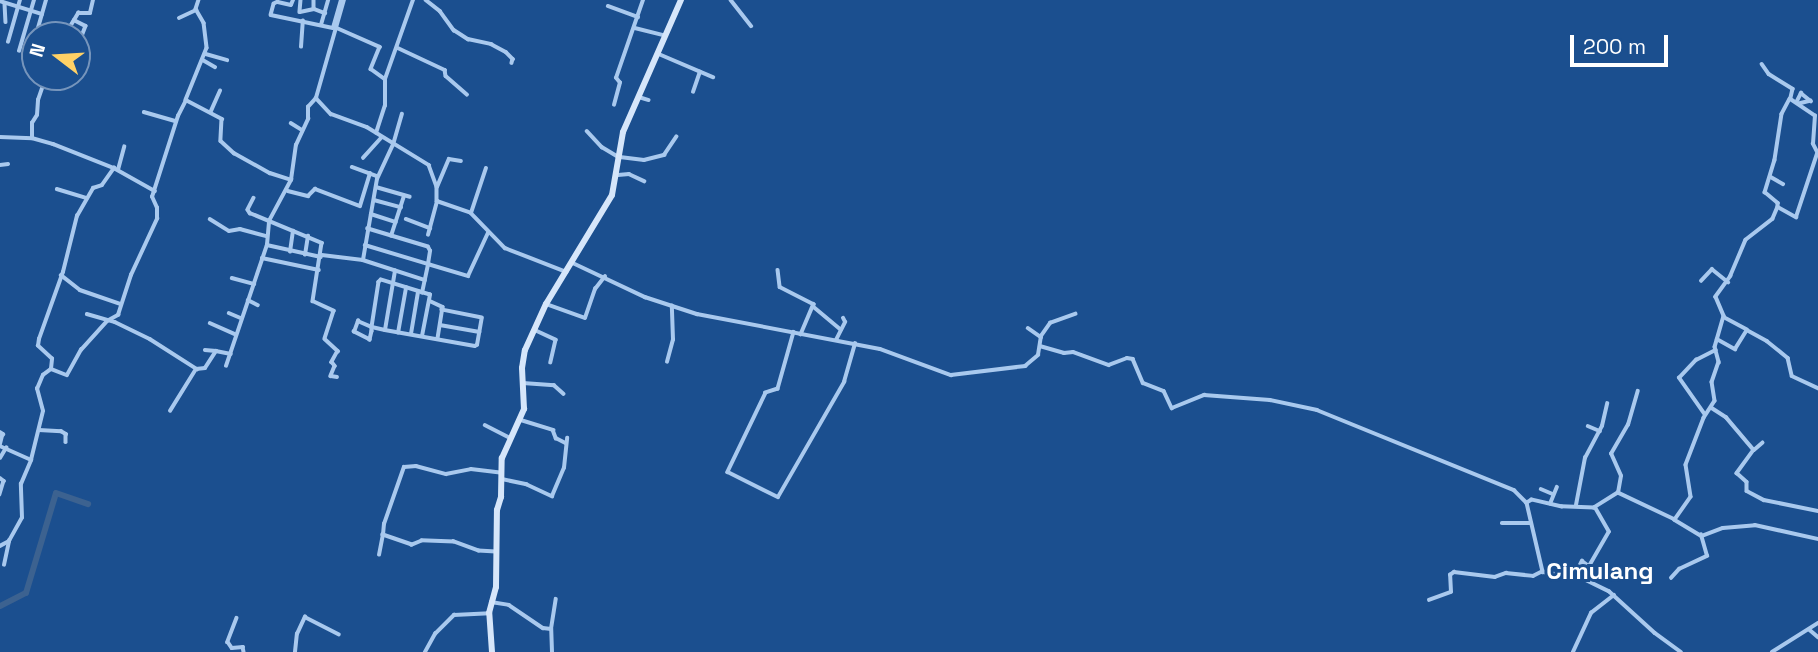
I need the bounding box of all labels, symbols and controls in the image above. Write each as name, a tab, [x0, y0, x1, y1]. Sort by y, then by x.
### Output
north arrow	[21, 21, 91, 91]
scale bar	[1573, 21, 1671, 65]
text: 200 m	[1583, 33, 1646, 60]
text: N	[24, 41, 51, 60]
district label: Cimulang	[1546, 557, 1654, 585]

